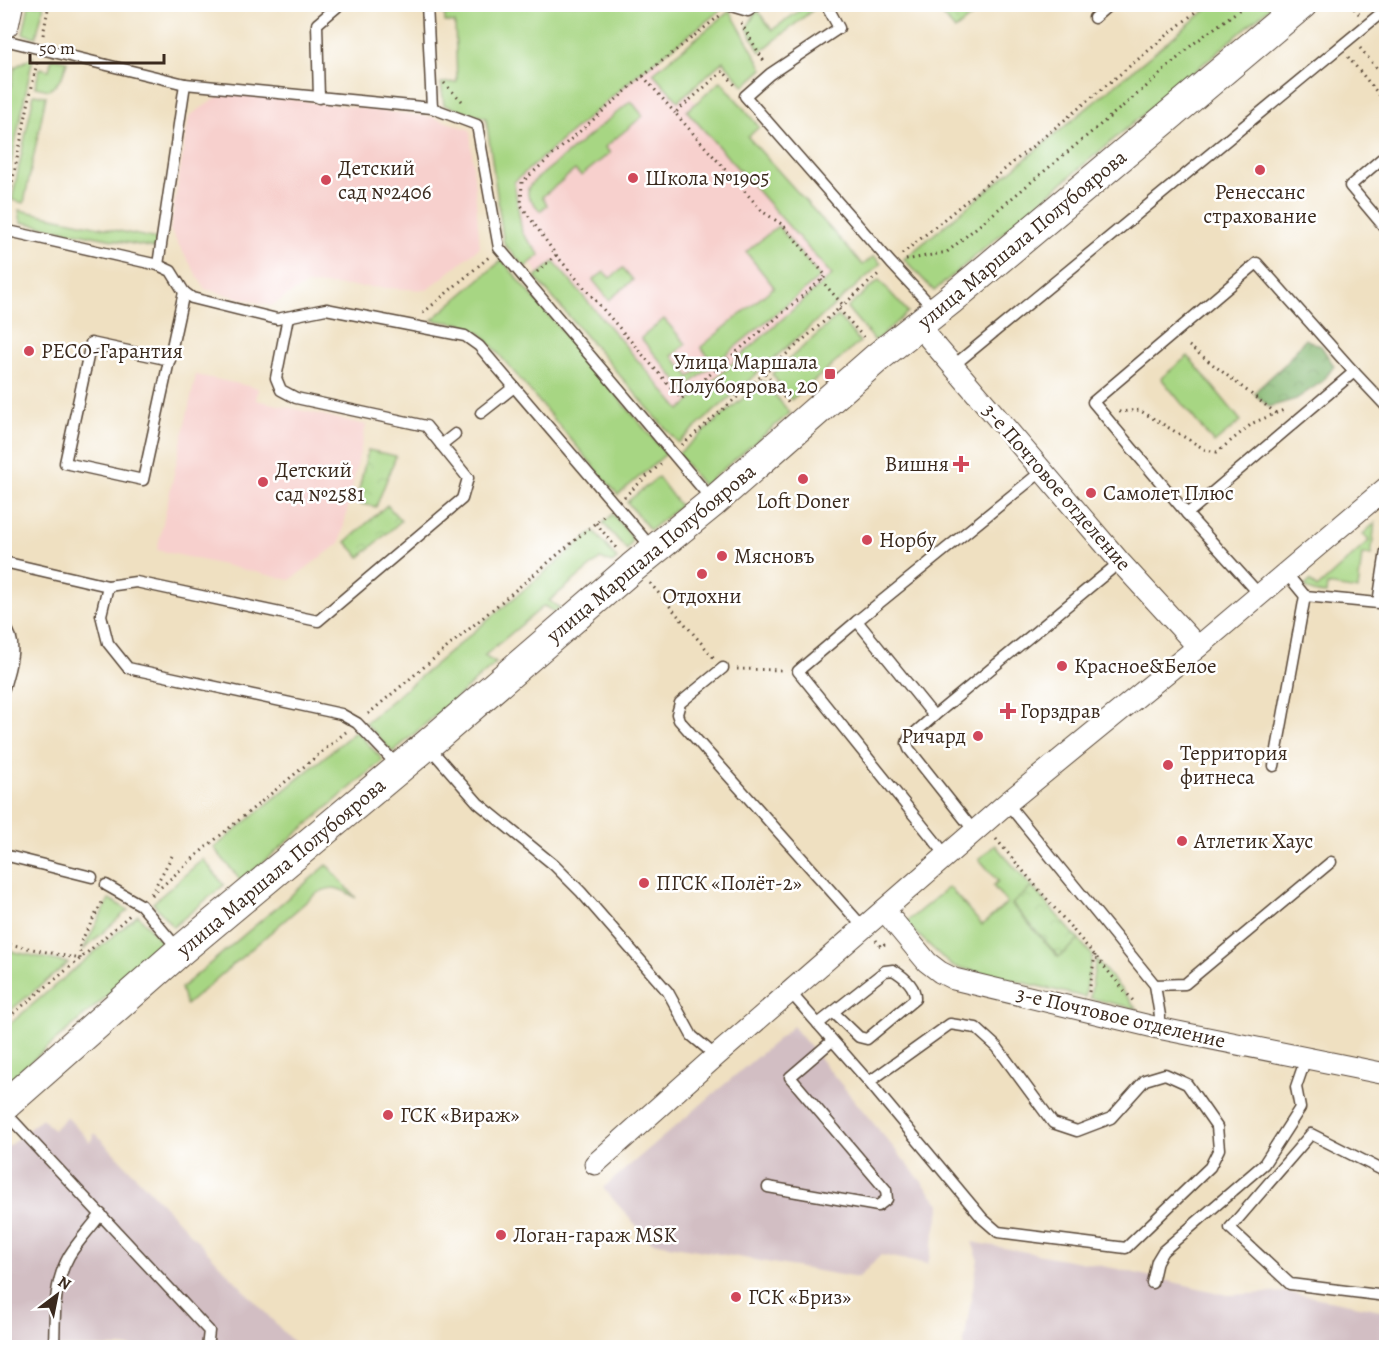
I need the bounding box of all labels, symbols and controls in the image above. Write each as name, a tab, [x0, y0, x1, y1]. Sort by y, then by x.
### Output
scale bar	[30, 27, 164, 65]
text: 50 m	[39, 36, 75, 60]
street label: улица Маршала Полубоярова	[911, 143, 1133, 336]
place label: Детский сад №2406	[338, 154, 432, 206]
marker: Ренессанс страхование	[1253, 163, 1267, 177]
place label: Школа №1905	[645, 164, 770, 192]
marker: Школа №1905	[626, 171, 640, 185]
marker: Детский сад №2406	[319, 173, 333, 187]
place label: Ренессанс страхование	[1203, 178, 1317, 230]
place label: РЕСО-Гарантия	[41, 337, 183, 365]
marker: РЕСО-Гарантия	[22, 344, 36, 358]
place label: Улица Маршала Полубоярова, 20	[669, 348, 818, 400]
marker: Улица Маршала Полубоярова, 20	[823, 367, 837, 381]
street label: 3-е Почтовое отделение	[976, 397, 1138, 577]
place label: Вишня	[885, 450, 949, 478]
place label: Детский сад №2581	[275, 456, 364, 508]
street label: улица Маршала Полубоярова	[540, 457, 762, 650]
marker: Вишня	[954, 457, 968, 471]
marker: Loft Doner	[796, 472, 810, 486]
marker: Детский сад №2581	[256, 475, 270, 489]
place label: Самолет Плюс	[1103, 479, 1234, 507]
marker: Самолет Плюс	[1084, 486, 1098, 500]
place label: Loft Doner	[756, 487, 850, 515]
place label: Норбу	[879, 526, 937, 554]
marker: Норбу	[860, 533, 874, 547]
place label: Мясновъ	[734, 542, 815, 570]
marker: Мясновъ	[715, 549, 729, 563]
marker: Отдохни	[695, 567, 709, 581]
place label: Отдохни	[662, 582, 742, 610]
place label: Красное&Белое	[1074, 652, 1217, 680]
marker: Красное&Белое	[1055, 659, 1069, 673]
place label: Горздрав	[1020, 697, 1101, 725]
marker: Горздрав	[1001, 704, 1015, 718]
place label: Ричард	[901, 722, 966, 750]
marker: Ричард	[971, 729, 985, 743]
place label: Территория фитнеса	[1180, 739, 1288, 791]
marker: Территория фитнеса	[1161, 758, 1175, 772]
street label: улица Маршала Полубоярова	[170, 771, 392, 964]
place label: Атлетик Хаус	[1193, 827, 1313, 855]
marker: Атлетик Хаус	[1175, 834, 1189, 848]
place label: ПГСК «Полёт-2»	[656, 869, 802, 897]
marker: ПГСК «Полёт-2»	[637, 876, 651, 890]
street label: 3-е Почтовое отделение	[1014, 979, 1228, 1055]
place label: ГСК «Вираж»	[400, 1101, 520, 1129]
marker: ГСК «Вираж»	[381, 1108, 395, 1122]
place label: Логан-гараж MSK	[513, 1221, 677, 1249]
marker: Логан-гараж MSK	[494, 1228, 508, 1242]
north arrow	[27, 1265, 87, 1325]
text: N	[54, 1271, 75, 1296]
place label: ГСК «Бриз»	[748, 1283, 851, 1311]
marker: ГСК «Бриз»	[729, 1290, 743, 1304]

